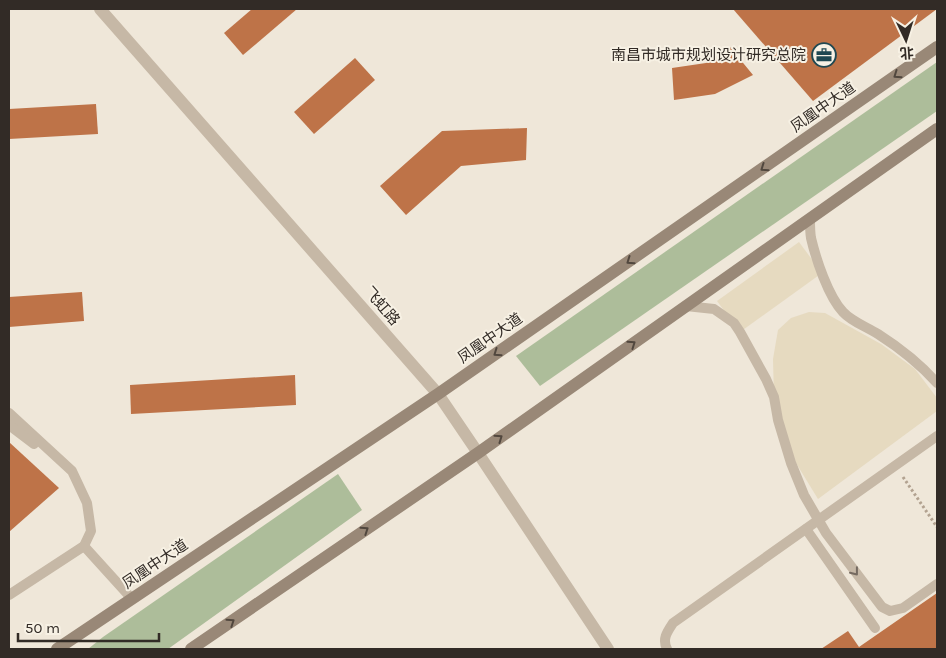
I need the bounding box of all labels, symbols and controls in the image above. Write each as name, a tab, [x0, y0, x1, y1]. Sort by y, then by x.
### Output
north arrow	[881, 15, 931, 65]
office icon: 南昌市城市规划设计研究总院	[811, 42, 837, 68]
text: 北	[899, 44, 914, 61]
place label: 南昌市城市规划设计研究总院	[611, 46, 806, 64]
one-way arrow	[893, 69, 903, 78]
street label: 凤凰中大道	[787, 78, 859, 136]
one-way arrow	[760, 162, 770, 171]
one-way arrow	[626, 255, 636, 264]
street label: 飞虹路	[360, 283, 404, 329]
street label: 凤凰中大道	[454, 309, 526, 367]
one-way arrow	[626, 341, 636, 350]
one-way arrow	[493, 347, 503, 356]
one-way arrow	[493, 435, 503, 444]
one-way arrow	[359, 527, 369, 536]
street label: 凤凰中大道	[119, 536, 191, 592]
one-way arrow	[850, 566, 858, 575]
scale bar	[18, 610, 159, 642]
text: 50 m	[25, 619, 60, 637]
one-way arrow	[225, 619, 235, 628]

